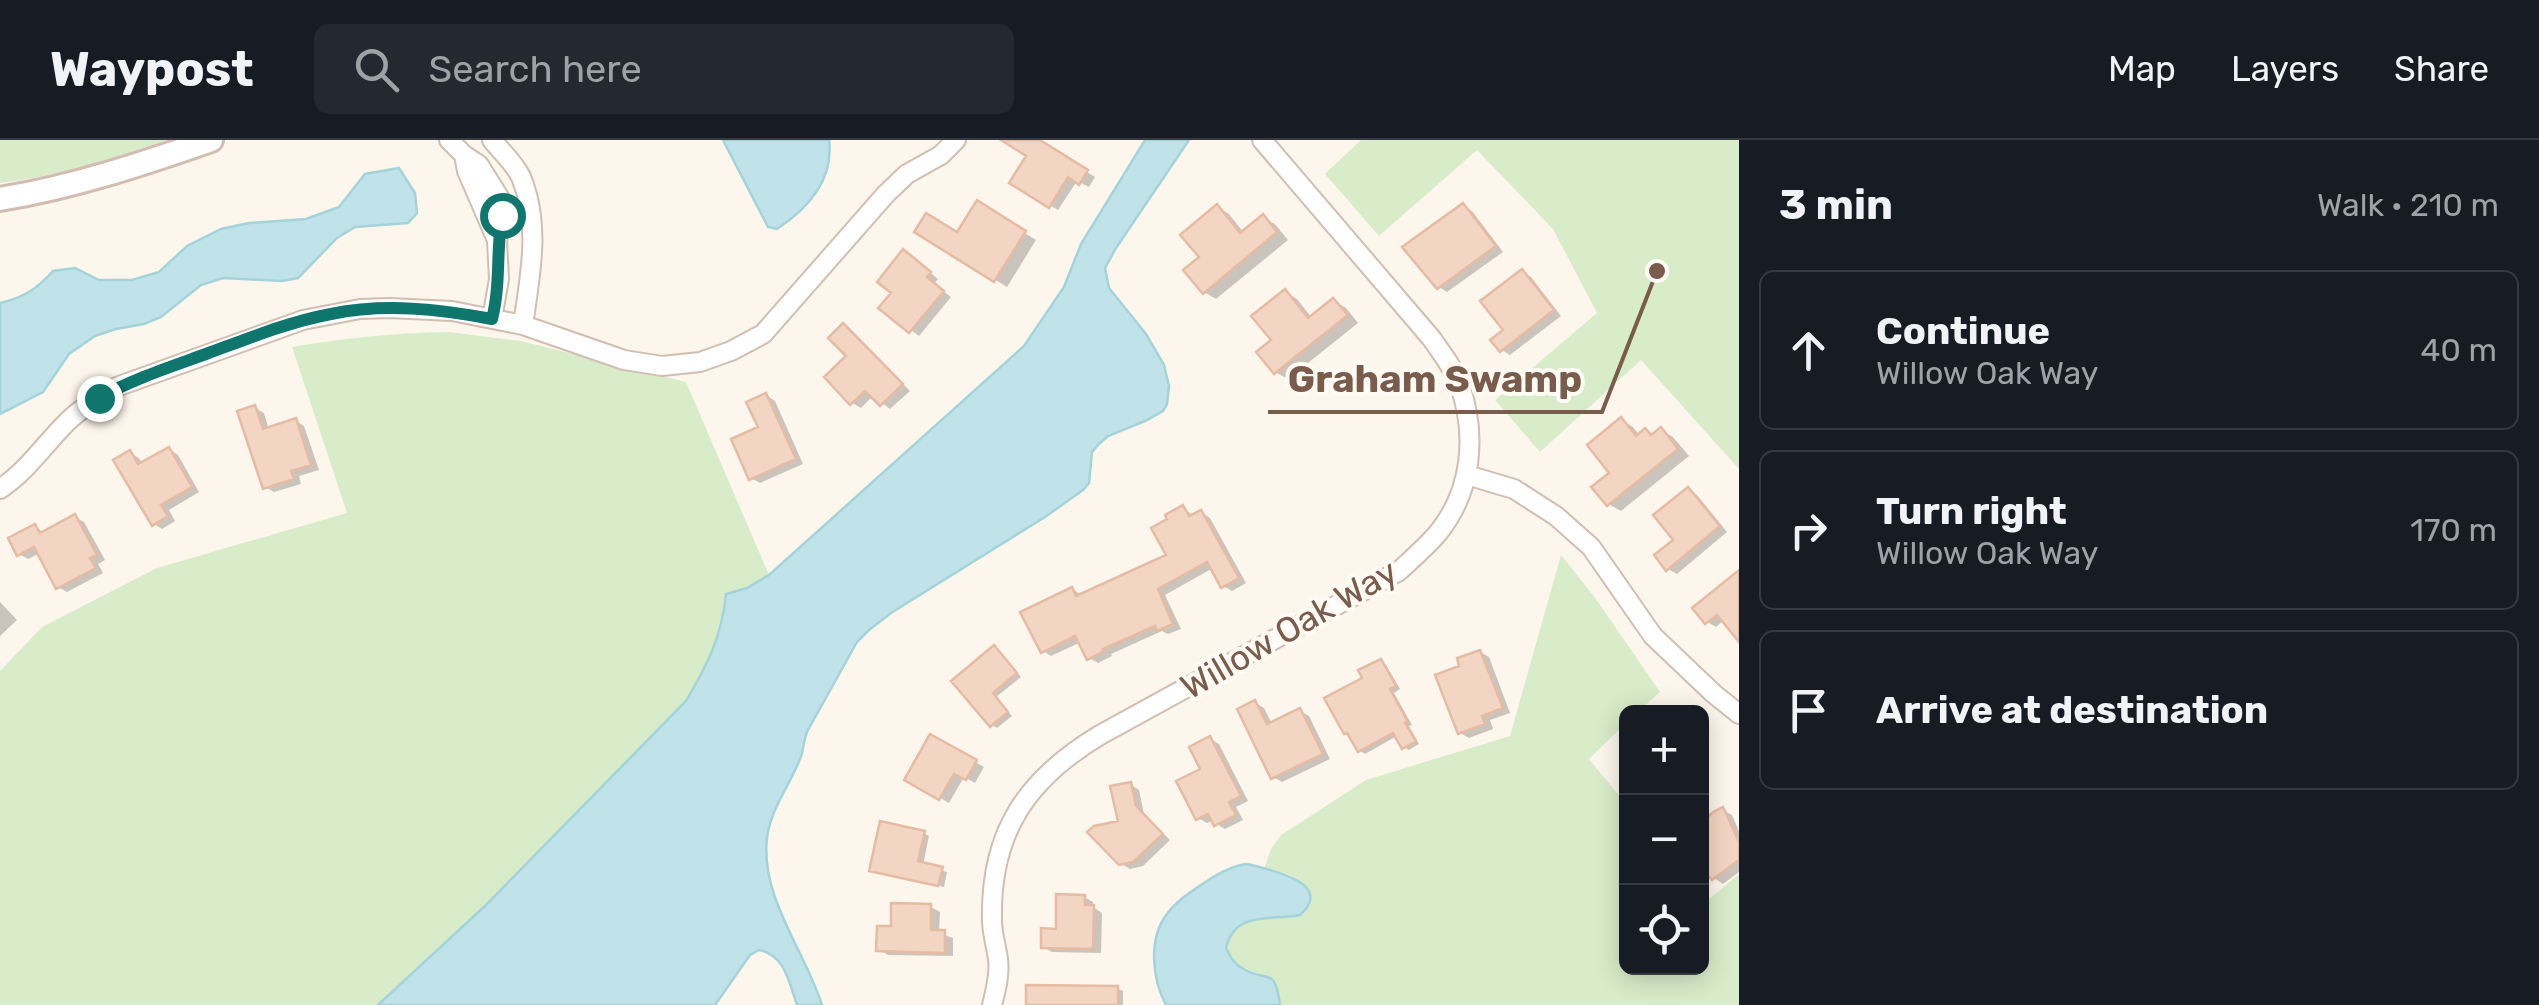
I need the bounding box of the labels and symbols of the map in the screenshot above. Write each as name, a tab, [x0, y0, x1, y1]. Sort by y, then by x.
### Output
route start	[480, 193, 526, 239]
callout: Graham Swamp	[1268, 344, 1602, 412]
text: Graham Swamp	[1288, 356, 1582, 402]
route end	[77, 376, 123, 422]
street label: Willow Oak Way	[1173, 550, 1405, 708]

